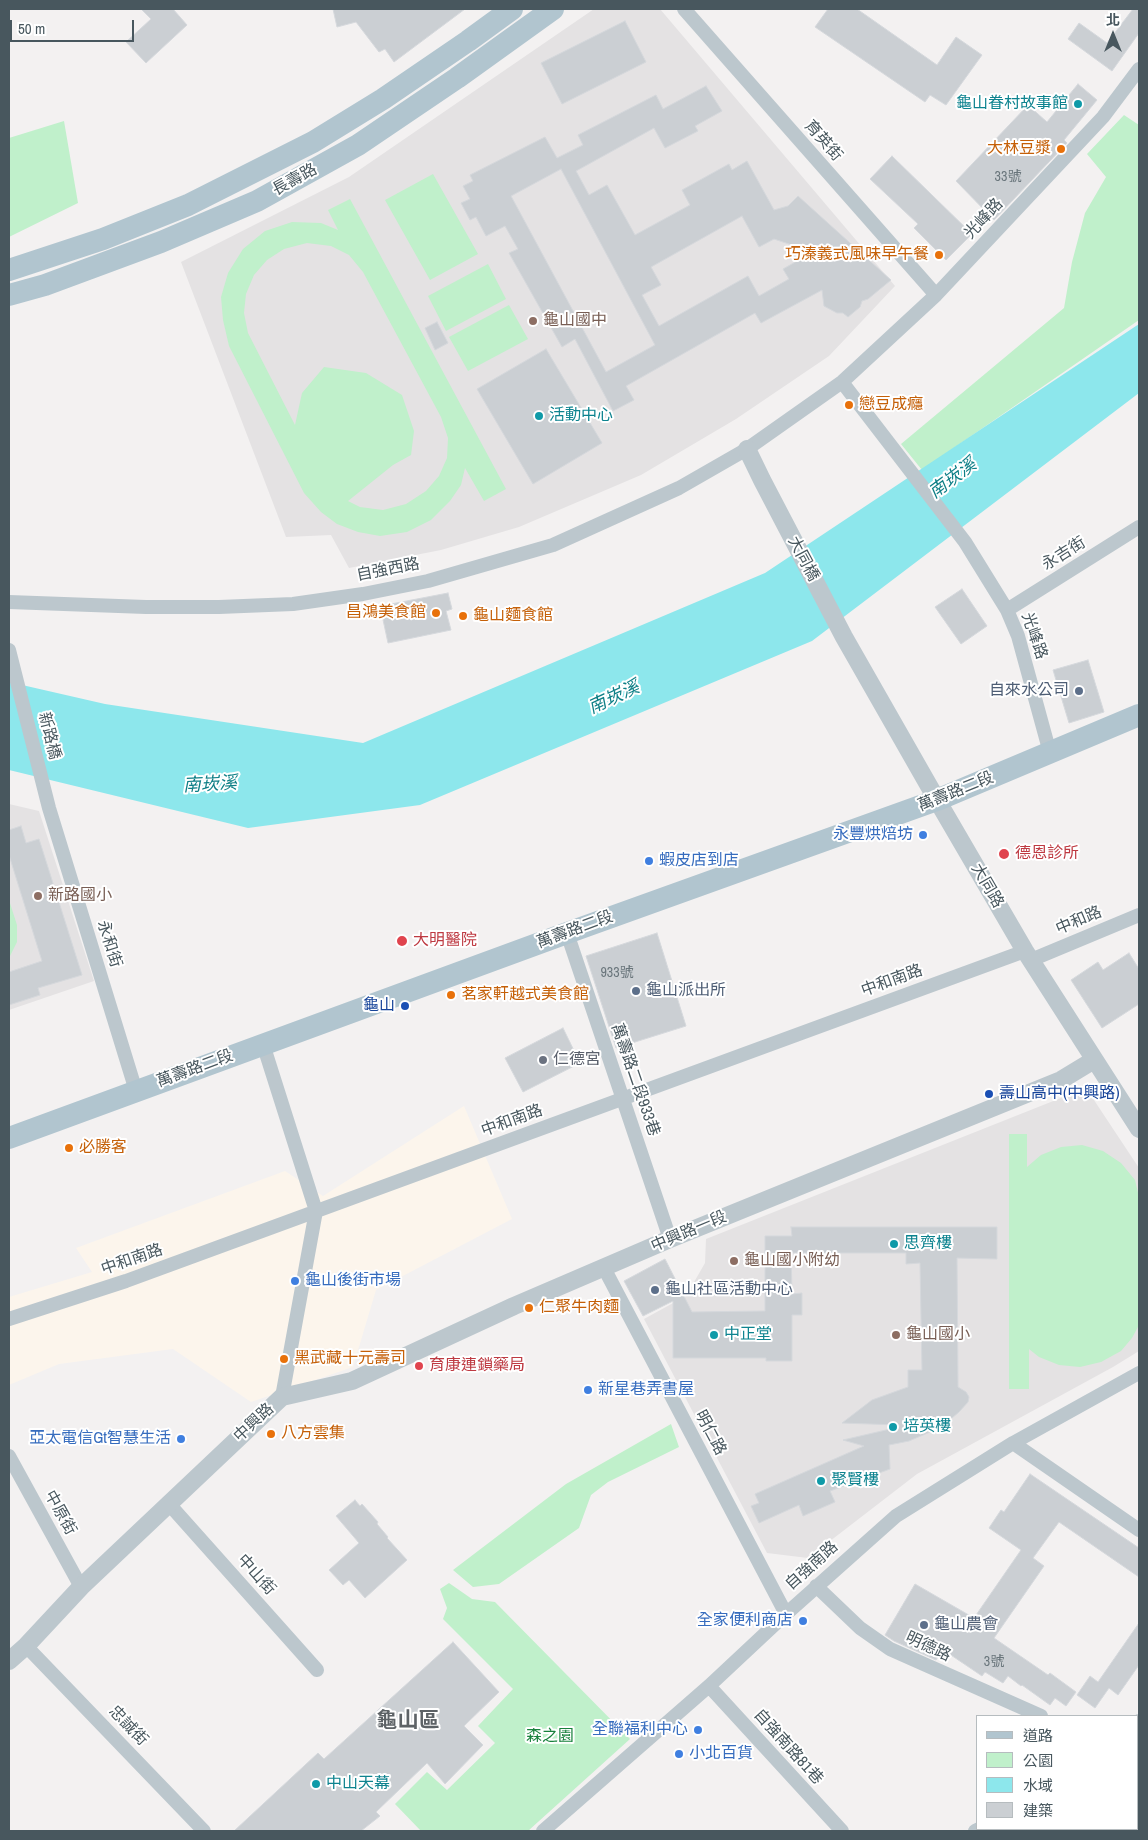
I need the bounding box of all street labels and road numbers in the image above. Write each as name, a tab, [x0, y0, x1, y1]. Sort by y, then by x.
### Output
street label: 育英街	[800, 117, 846, 165]
street label: 長壽路	[269, 160, 321, 200]
street label: 光峰路	[961, 195, 1007, 243]
street label: 大同橋	[783, 533, 823, 585]
street label: 永吉街	[1039, 533, 1089, 575]
street label: 自強西路	[355, 554, 421, 586]
street label: 光峰路	[1017, 610, 1051, 662]
street label: 新路橋	[34, 710, 64, 762]
street label: 萬壽路二段	[915, 768, 997, 816]
street label: 大同路	[967, 860, 1007, 912]
street label: 中和路	[1053, 903, 1105, 939]
street label: 萬壽路二段	[534, 907, 616, 953]
street label: 永和街	[93, 918, 125, 970]
street label: 中和南路	[859, 961, 925, 1001]
street label: 萬壽路二段933巷	[607, 1021, 663, 1139]
street label: 萬壽路二段	[154, 1046, 236, 1092]
street label: 中和南路	[479, 1101, 545, 1141]
street label: 中興路一段	[648, 1208, 730, 1256]
street label: 中和南路	[99, 1241, 165, 1279]
street label: 中興路	[230, 1400, 278, 1446]
street label: 明仁路	[690, 1407, 730, 1459]
street label: 中原街	[40, 1487, 80, 1539]
street label: 自強南路	[782, 1537, 842, 1595]
street label: 中山街	[233, 1551, 279, 1599]
street label: 明德路	[902, 1628, 954, 1666]
street label: 忠誠街	[104, 1702, 152, 1750]
street label: 自強南路81巷	[749, 1705, 827, 1789]

